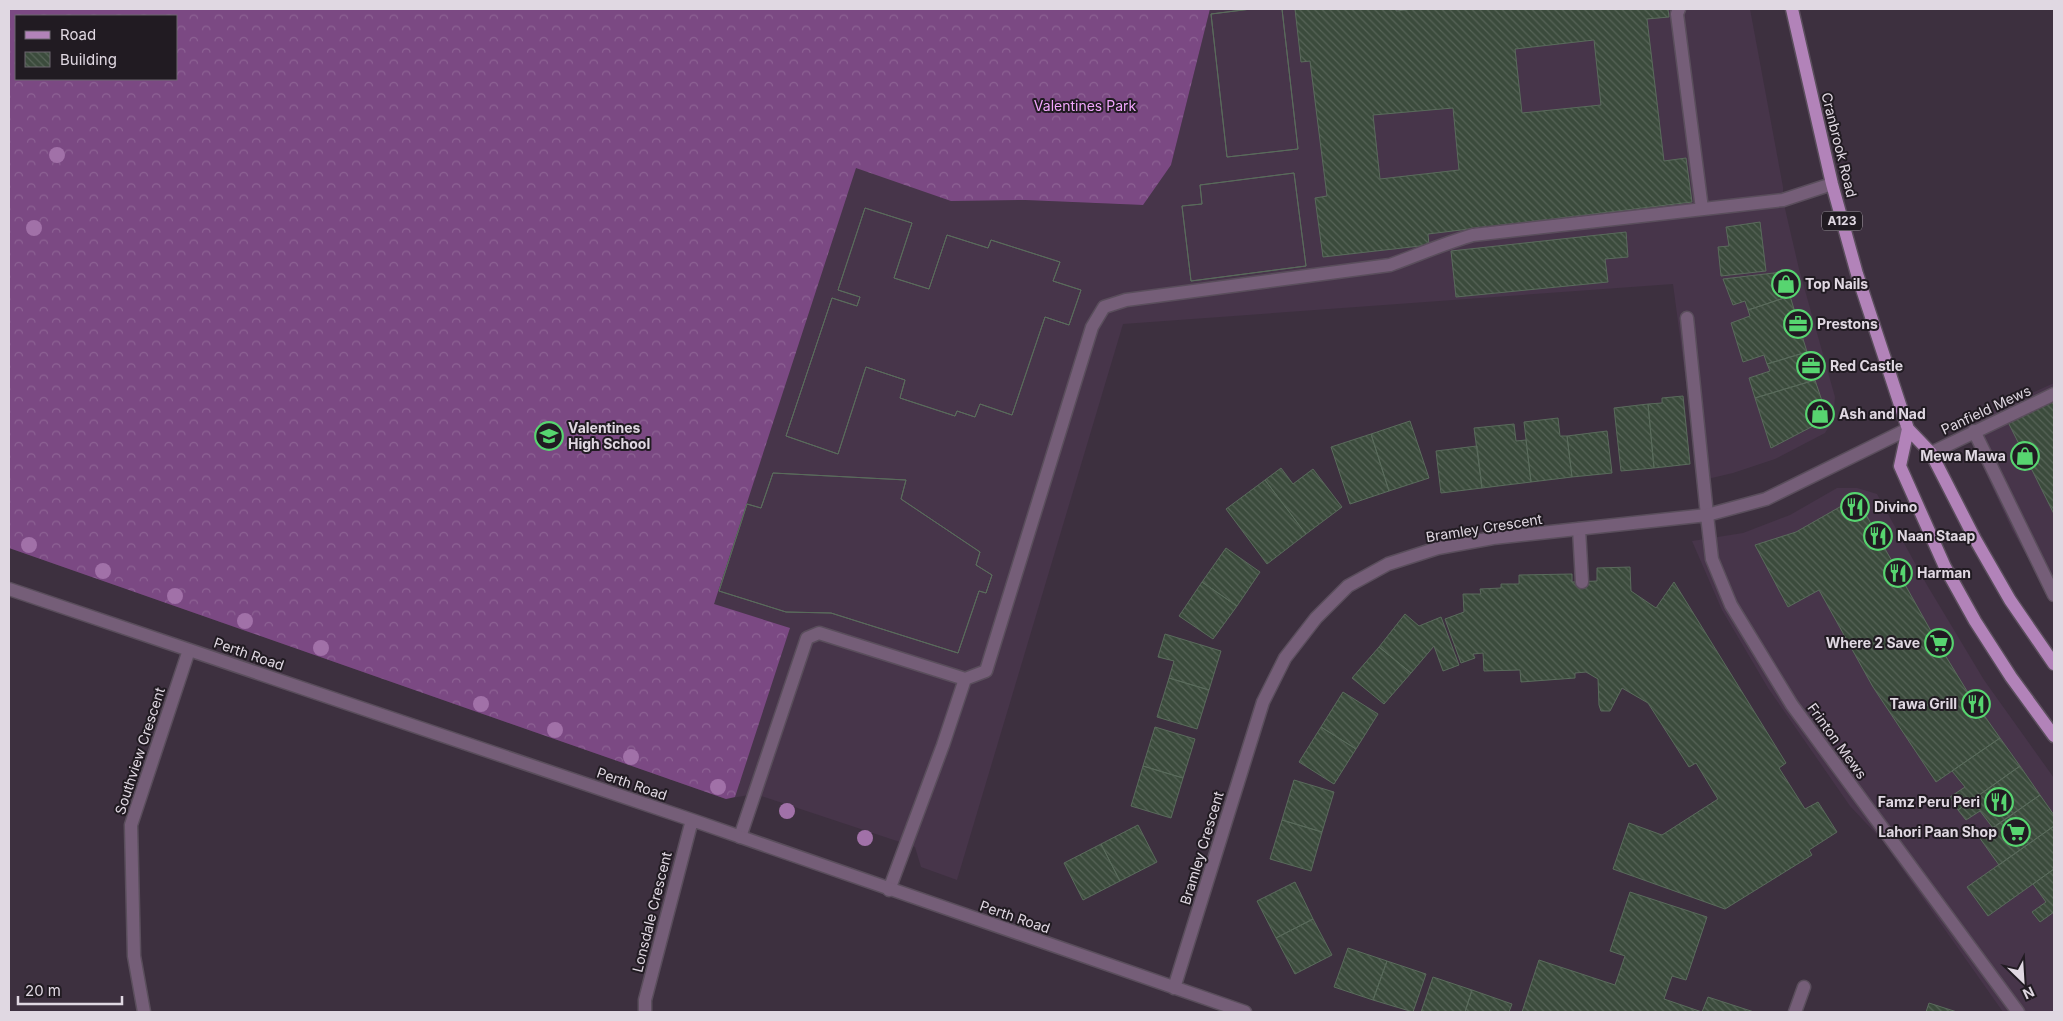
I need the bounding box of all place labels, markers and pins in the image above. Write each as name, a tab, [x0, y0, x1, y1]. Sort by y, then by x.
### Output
shop icon: Top Nails	[1771, 269, 1801, 299]
place label: Top Nails	[1805, 275, 1868, 292]
office icon: Prestons	[1783, 309, 1813, 339]
place label: Prestons	[1817, 315, 1878, 332]
office icon: Red Castle	[1796, 351, 1826, 381]
place label: Red Castle	[1830, 357, 1903, 374]
shop icon: Ash and Nad	[1805, 399, 1835, 429]
place label: Ash and Nad	[1839, 405, 1926, 422]
place label: Valentines High School	[568, 419, 650, 452]
school or university icon: Valentines High School	[534, 421, 564, 451]
shop icon: Mewa Mawa	[2010, 441, 2040, 471]
place label: Mewa Mawa	[1920, 447, 2006, 464]
restaurant icon: Divino	[1840, 492, 1870, 522]
place label: Divino	[1874, 498, 1918, 515]
restaurant icon: Naan Staap	[1863, 521, 1893, 551]
place label: Naan Staap	[1897, 527, 1976, 544]
restaurant icon: Harman	[1883, 558, 1913, 588]
place label: Harman	[1917, 564, 1971, 581]
supermarket icon: Where 2 Save	[1924, 628, 1954, 658]
place label: Where 2 Save	[1826, 634, 1920, 651]
restaurant icon: Tawa Grill	[1961, 689, 1991, 719]
place label: Tawa Grill	[1890, 695, 1957, 712]
restaurant icon: Famz Peru Peri	[1984, 787, 2014, 817]
place label: Famz Peru Peri	[1878, 793, 1980, 810]
supermarket icon: Lahori Paan Shop	[2001, 817, 2031, 847]
place label: Lahori Paan Shop	[1878, 823, 1997, 840]

